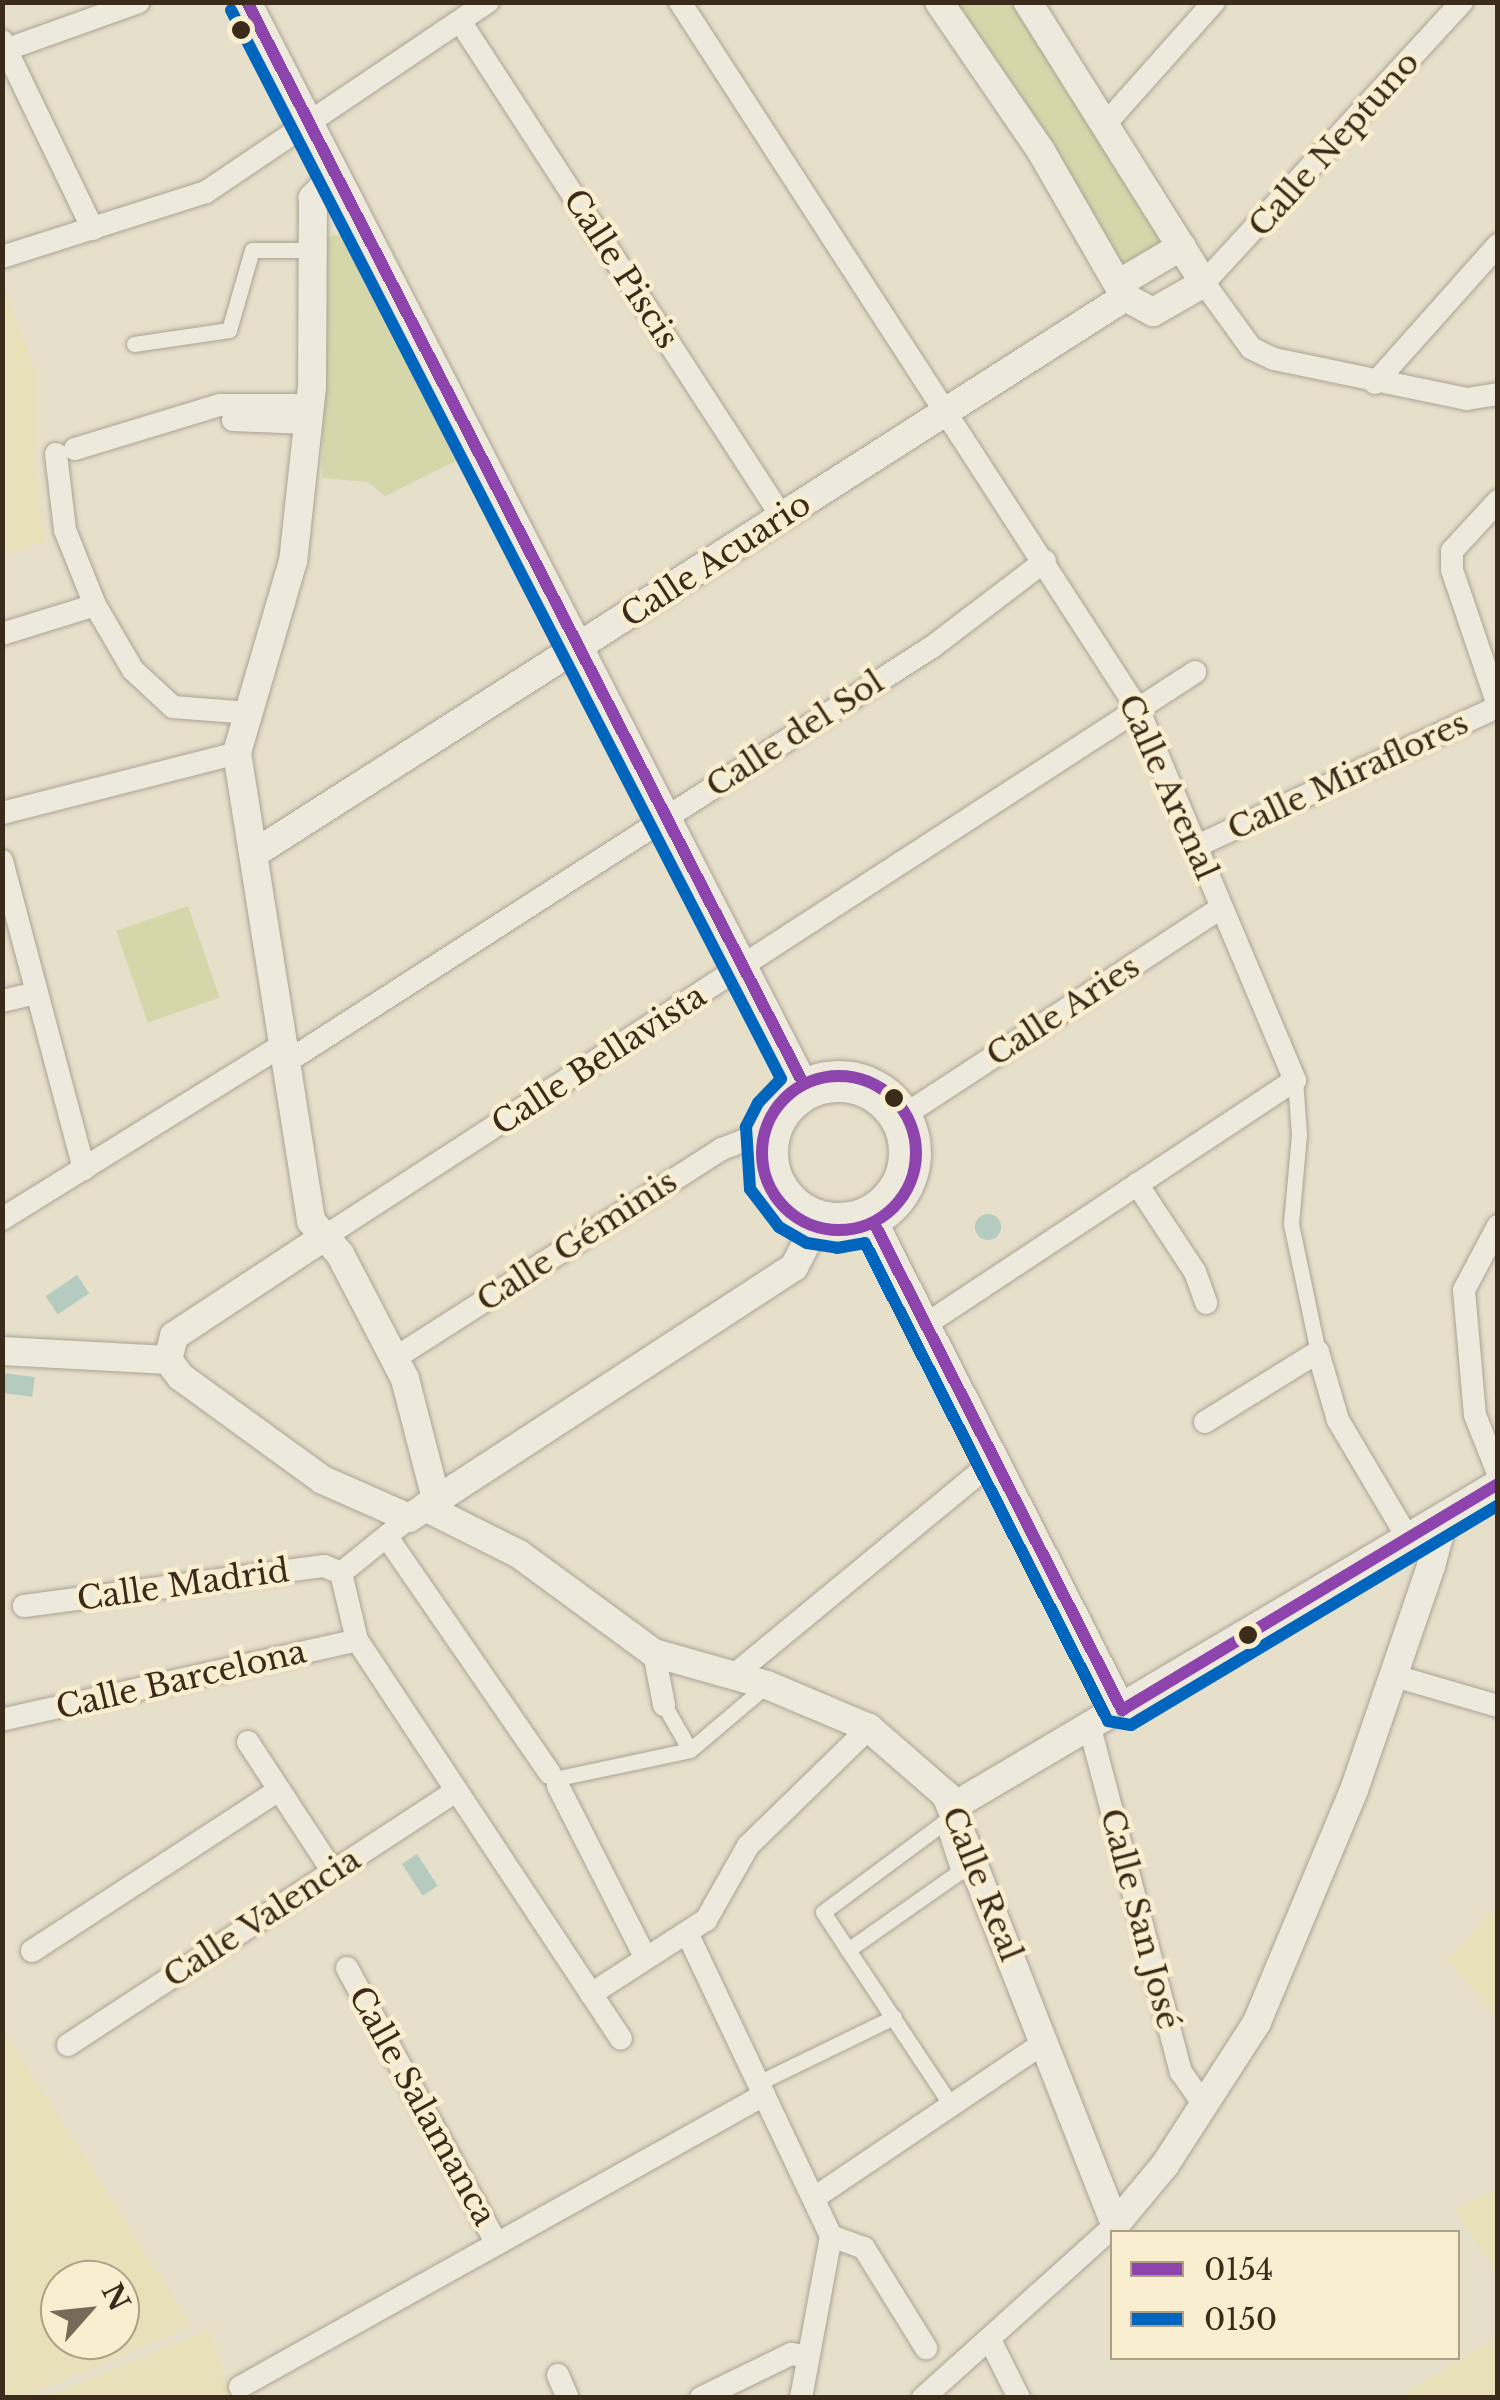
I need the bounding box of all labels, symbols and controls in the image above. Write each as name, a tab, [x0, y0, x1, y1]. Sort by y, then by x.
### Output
unlabelled marker	[231, 20, 251, 40]
street label: Calle Neptuno	[1241, 43, 1427, 245]
street label: Calle Piscis	[555, 182, 687, 356]
street label: Calle Acuario	[614, 484, 818, 636]
street label: Calle del Sol	[699, 663, 891, 805]
street label: Calle Arenal	[1110, 688, 1226, 886]
street label: Calle Miraflores	[1222, 703, 1474, 849]
street label: Calle Aries	[979, 947, 1147, 1075]
street label: Calle Bellavista	[485, 977, 713, 1143]
unlabelled marker	[884, 1088, 904, 1108]
street label: Calle Géminis	[470, 1162, 684, 1320]
street label: Calle Madrid	[75, 1551, 291, 1619]
unlabelled marker	[1238, 1625, 1258, 1645]
street label: Calle Barcelona	[52, 1633, 310, 1727]
street label: Calle Real	[934, 1801, 1030, 1967]
street label: Calle San José	[1092, 1804, 1188, 2034]
street label: Calle Valencia	[156, 1840, 368, 1996]
street label: Calle Salamanca	[340, 1980, 504, 2232]
legend	[1110, 2230, 1460, 2360]
text: 0154	[1204, 2251, 1273, 2288]
north arrow	[40, 2260, 140, 2360]
text: N	[94, 2277, 137, 2317]
text: 0150	[1204, 2301, 1277, 2338]

